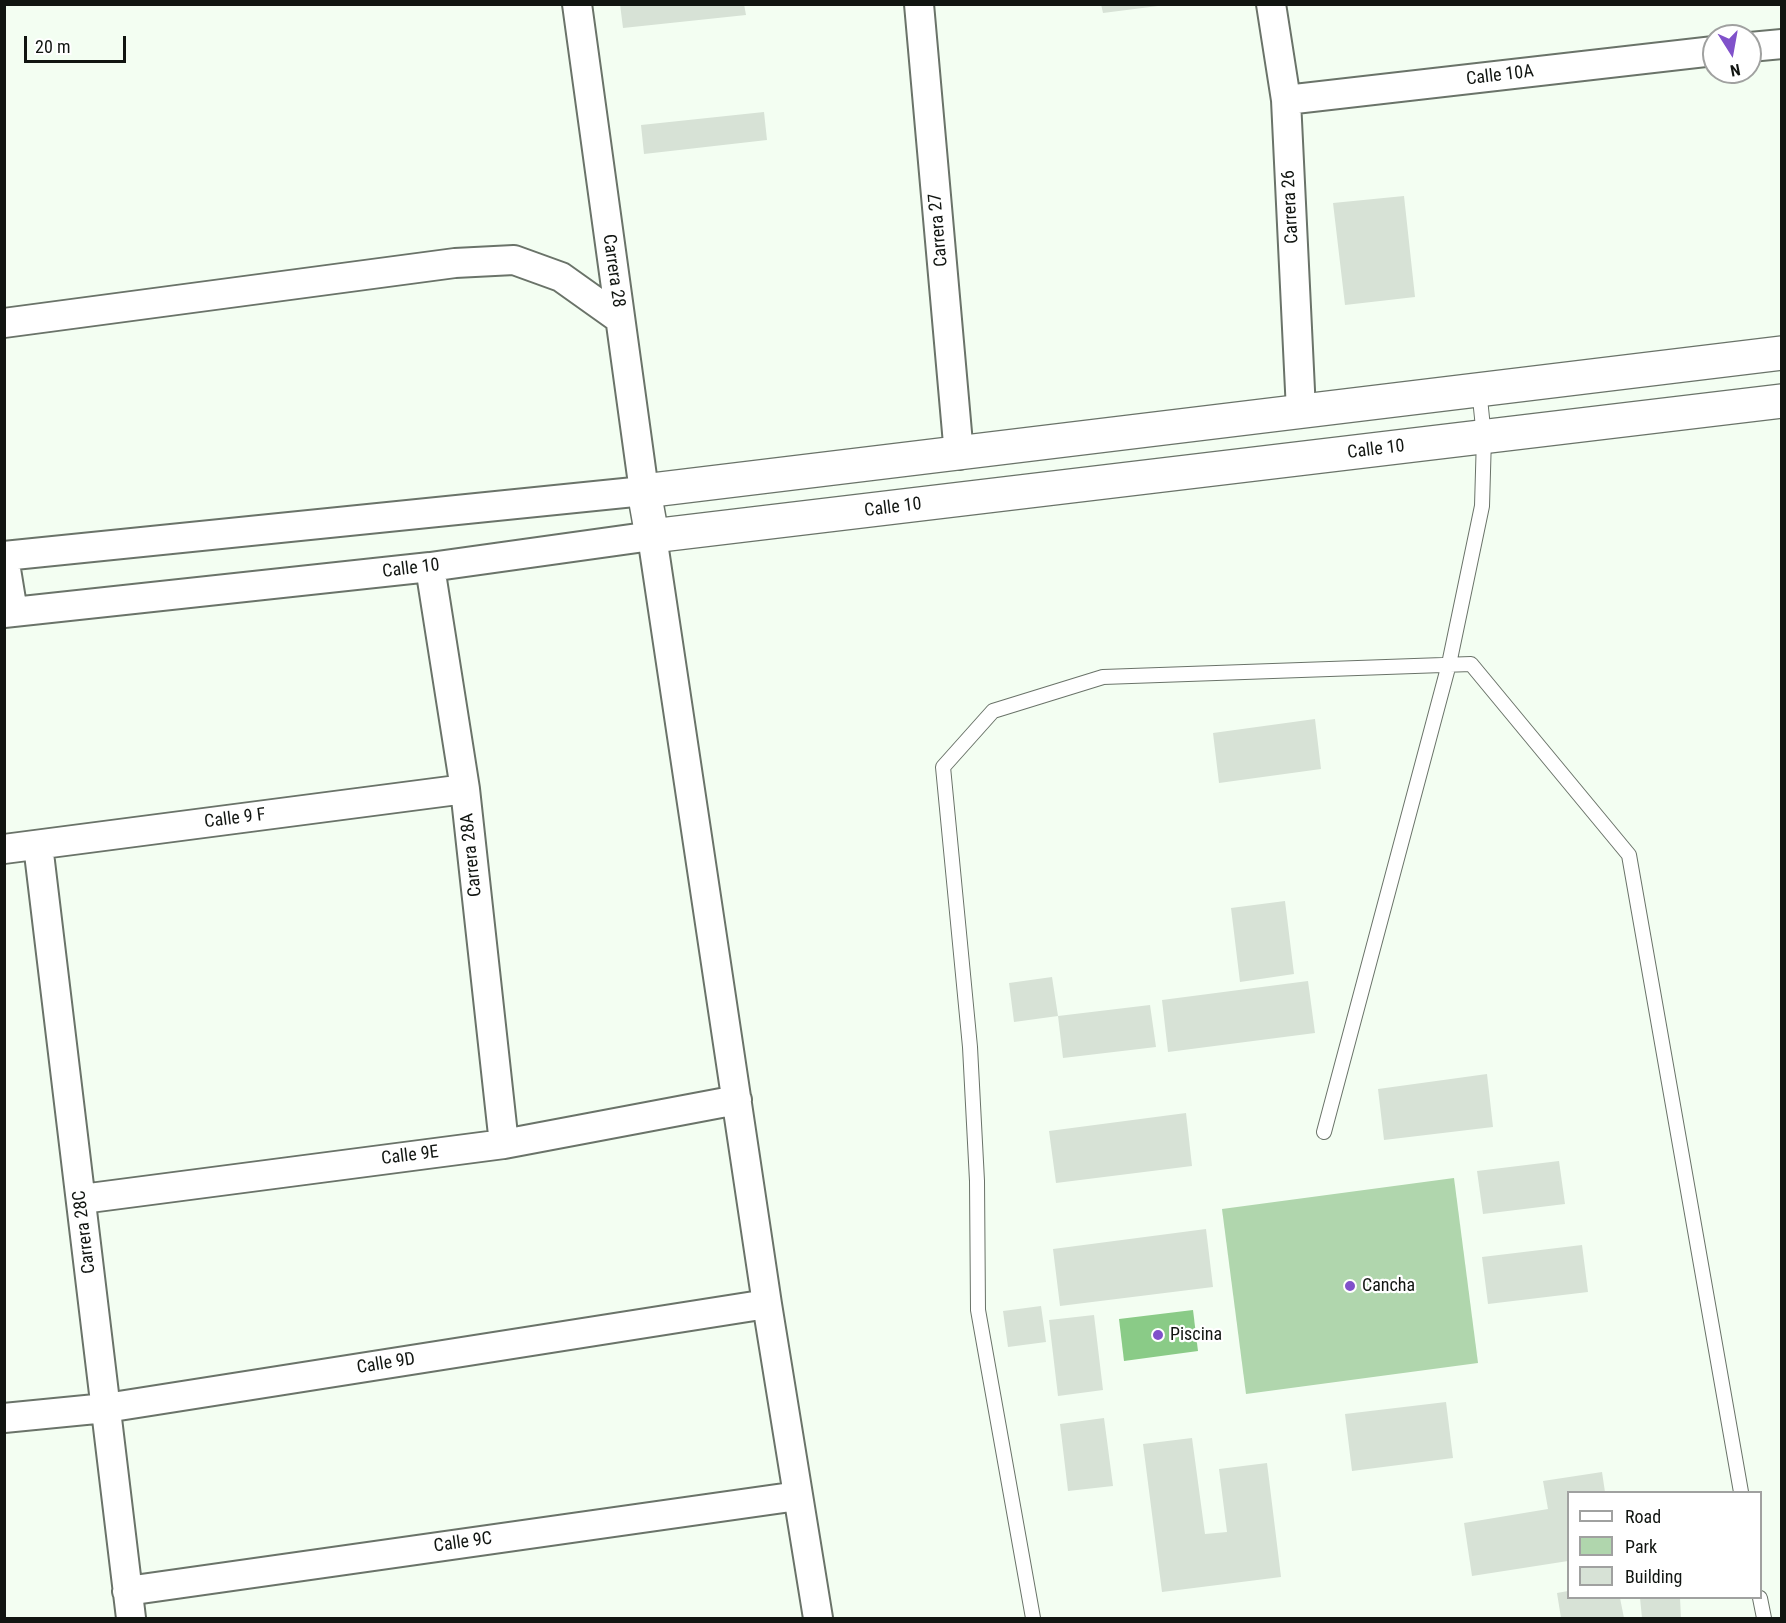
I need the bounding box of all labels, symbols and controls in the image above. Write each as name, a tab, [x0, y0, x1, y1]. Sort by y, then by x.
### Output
scale bar	[27, 24, 129, 62]
north arrow	[1702, 24, 1762, 84]
text: 20 m	[35, 36, 70, 57]
text: N	[1729, 60, 1742, 80]
street label: Calle 10A	[1465, 61, 1535, 91]
street label: Carrera 26	[1278, 170, 1304, 244]
street label: Carrera 27	[925, 192, 953, 268]
street label: Carrera 28	[597, 233, 629, 309]
street label: Calle 10	[1346, 436, 1406, 464]
street label: Calle 10	[863, 494, 923, 522]
street label: Calle 10	[381, 555, 441, 583]
street label: Calle 9 F	[203, 805, 267, 833]
street label: Carrera 28A	[457, 812, 487, 898]
street label: Calle 9E	[380, 1142, 440, 1170]
street label: Carrera 28C	[69, 1189, 101, 1275]
place label: Cancha	[1362, 1275, 1415, 1297]
marker: Cancha	[1343, 1279, 1357, 1293]
place label: Piscina	[1170, 1324, 1222, 1346]
marker: Piscina	[1151, 1328, 1165, 1342]
street label: Calle 9D	[355, 1349, 417, 1379]
legend	[1567, 1491, 1762, 1599]
text: Road	[1625, 1506, 1661, 1527]
street label: Calle 9C	[432, 1528, 494, 1558]
text: Park	[1625, 1536, 1657, 1557]
text: Building	[1625, 1566, 1682, 1587]

